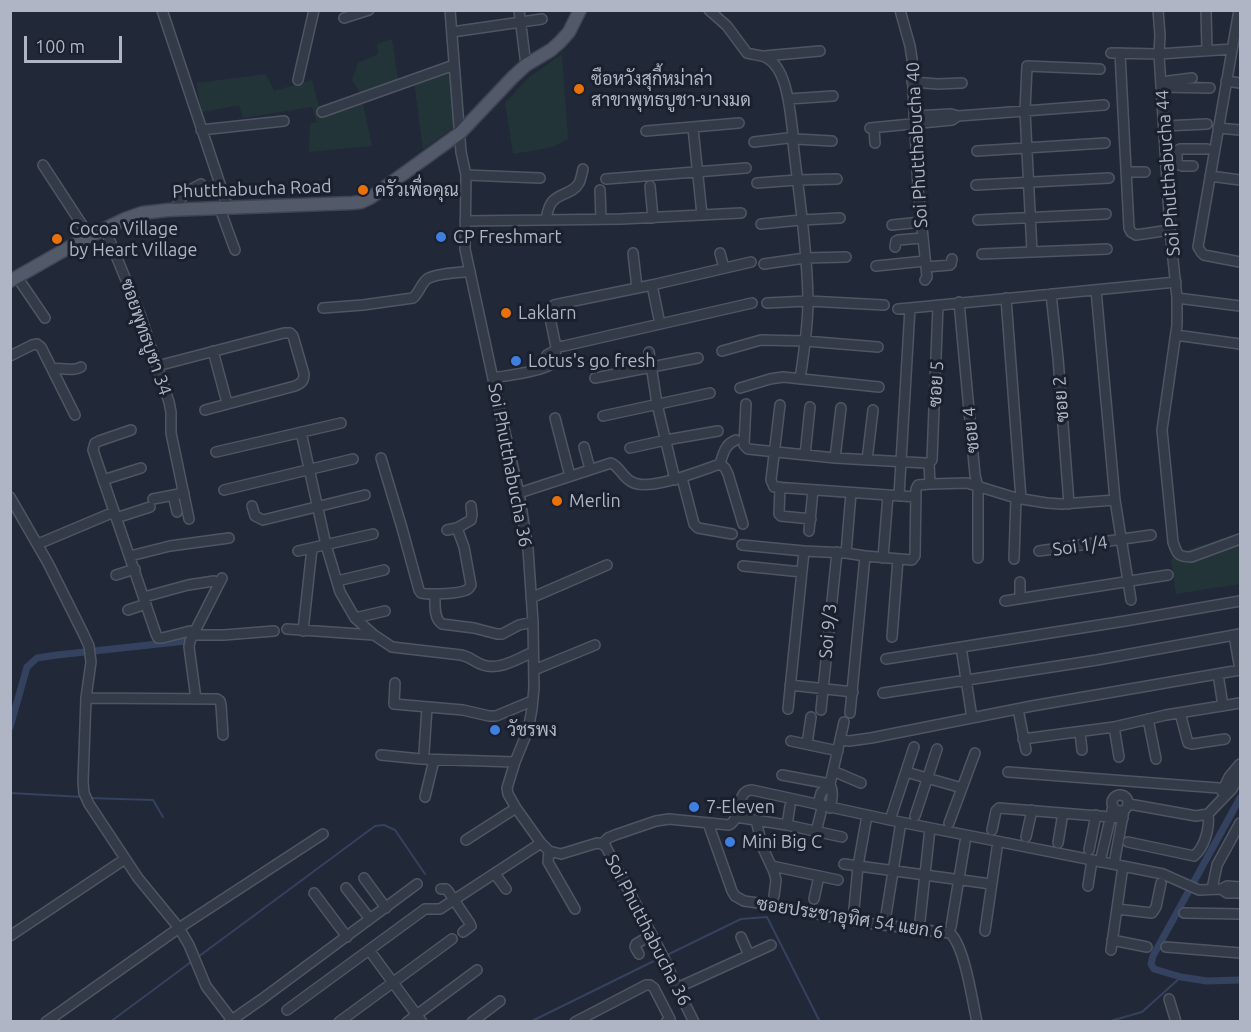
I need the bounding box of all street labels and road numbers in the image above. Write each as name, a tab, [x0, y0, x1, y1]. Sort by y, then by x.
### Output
street label: Soi Phutthabucha 40	[902, 61, 932, 229]
street label: Soi Phutthabucha 44	[1151, 89, 1185, 257]
street label: Phutthabucha Road	[172, 175, 332, 203]
street label: ซอยพุทธบูชา 34	[116, 276, 176, 398]
street label: ซอย 5	[924, 360, 948, 408]
street label: ซอย 2	[1049, 375, 1073, 423]
street label: Soi Phutthabucha 36	[484, 381, 536, 549]
street label: ซอย 4	[958, 406, 984, 454]
street label: Soi 1/4	[1051, 531, 1109, 561]
street label: Soi 9/3	[815, 602, 841, 660]
street label: Soi Phutthabucha 36	[601, 851, 695, 1009]
street label: ซอยประชาอุทิศ 54 แยก 6	[755, 893, 945, 943]

